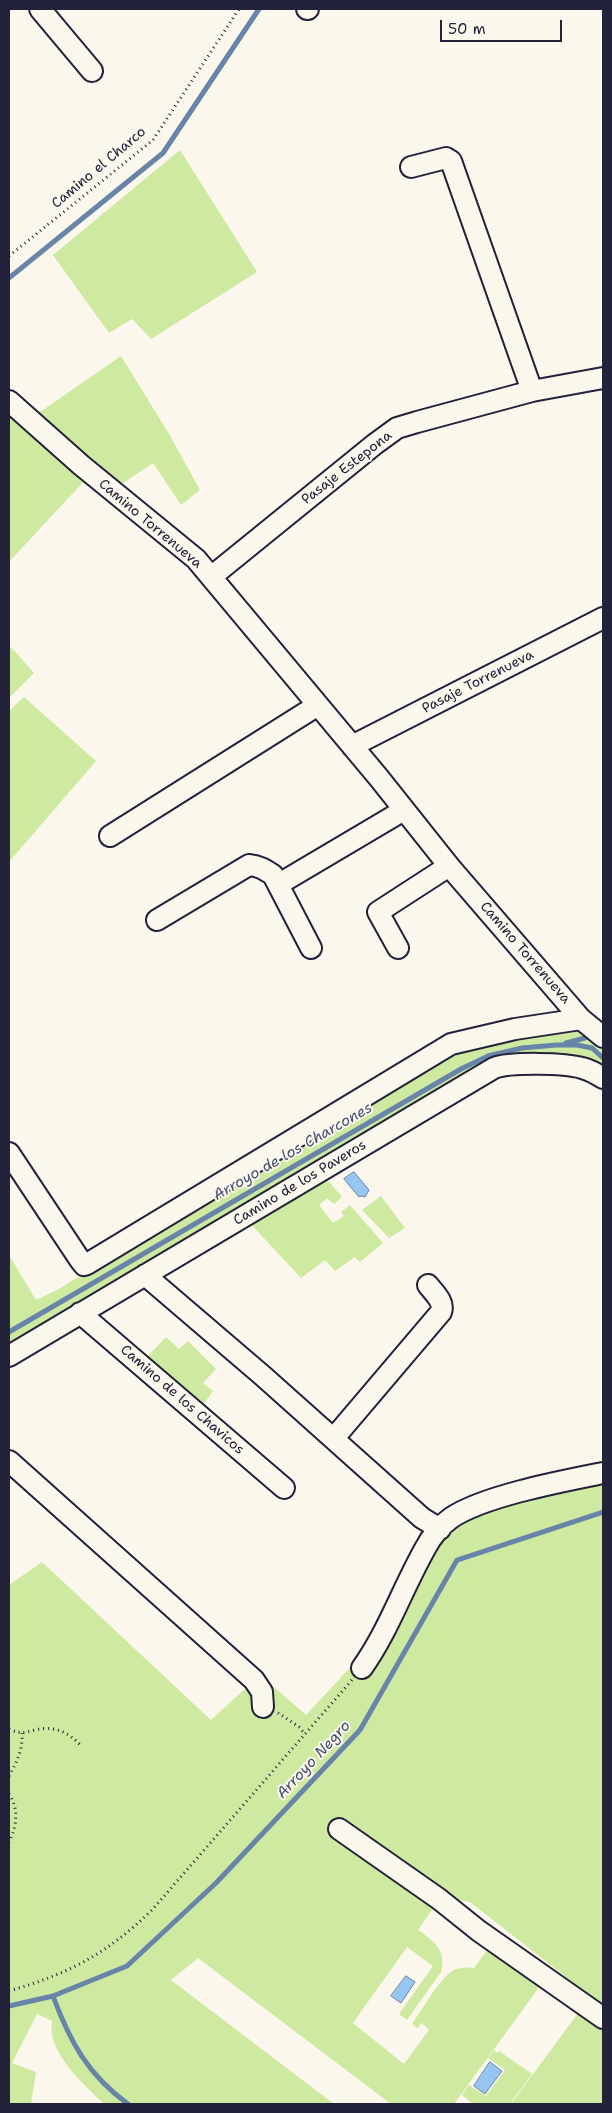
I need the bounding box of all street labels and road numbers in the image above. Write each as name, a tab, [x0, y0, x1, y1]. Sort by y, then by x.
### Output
street label: Camino el Charco	[48, 124, 150, 212]
street label: Pasaje Estepona	[298, 427, 396, 509]
street label: Camino Torrenueva	[95, 476, 205, 572]
street label: Pasaje Torrenueva	[419, 647, 537, 717]
street label: Camino Torrenueva	[476, 899, 574, 1007]
street label: Camino de los Paveros	[231, 1137, 369, 1229]
street label: Camino de los Chavicos	[117, 1342, 247, 1458]

